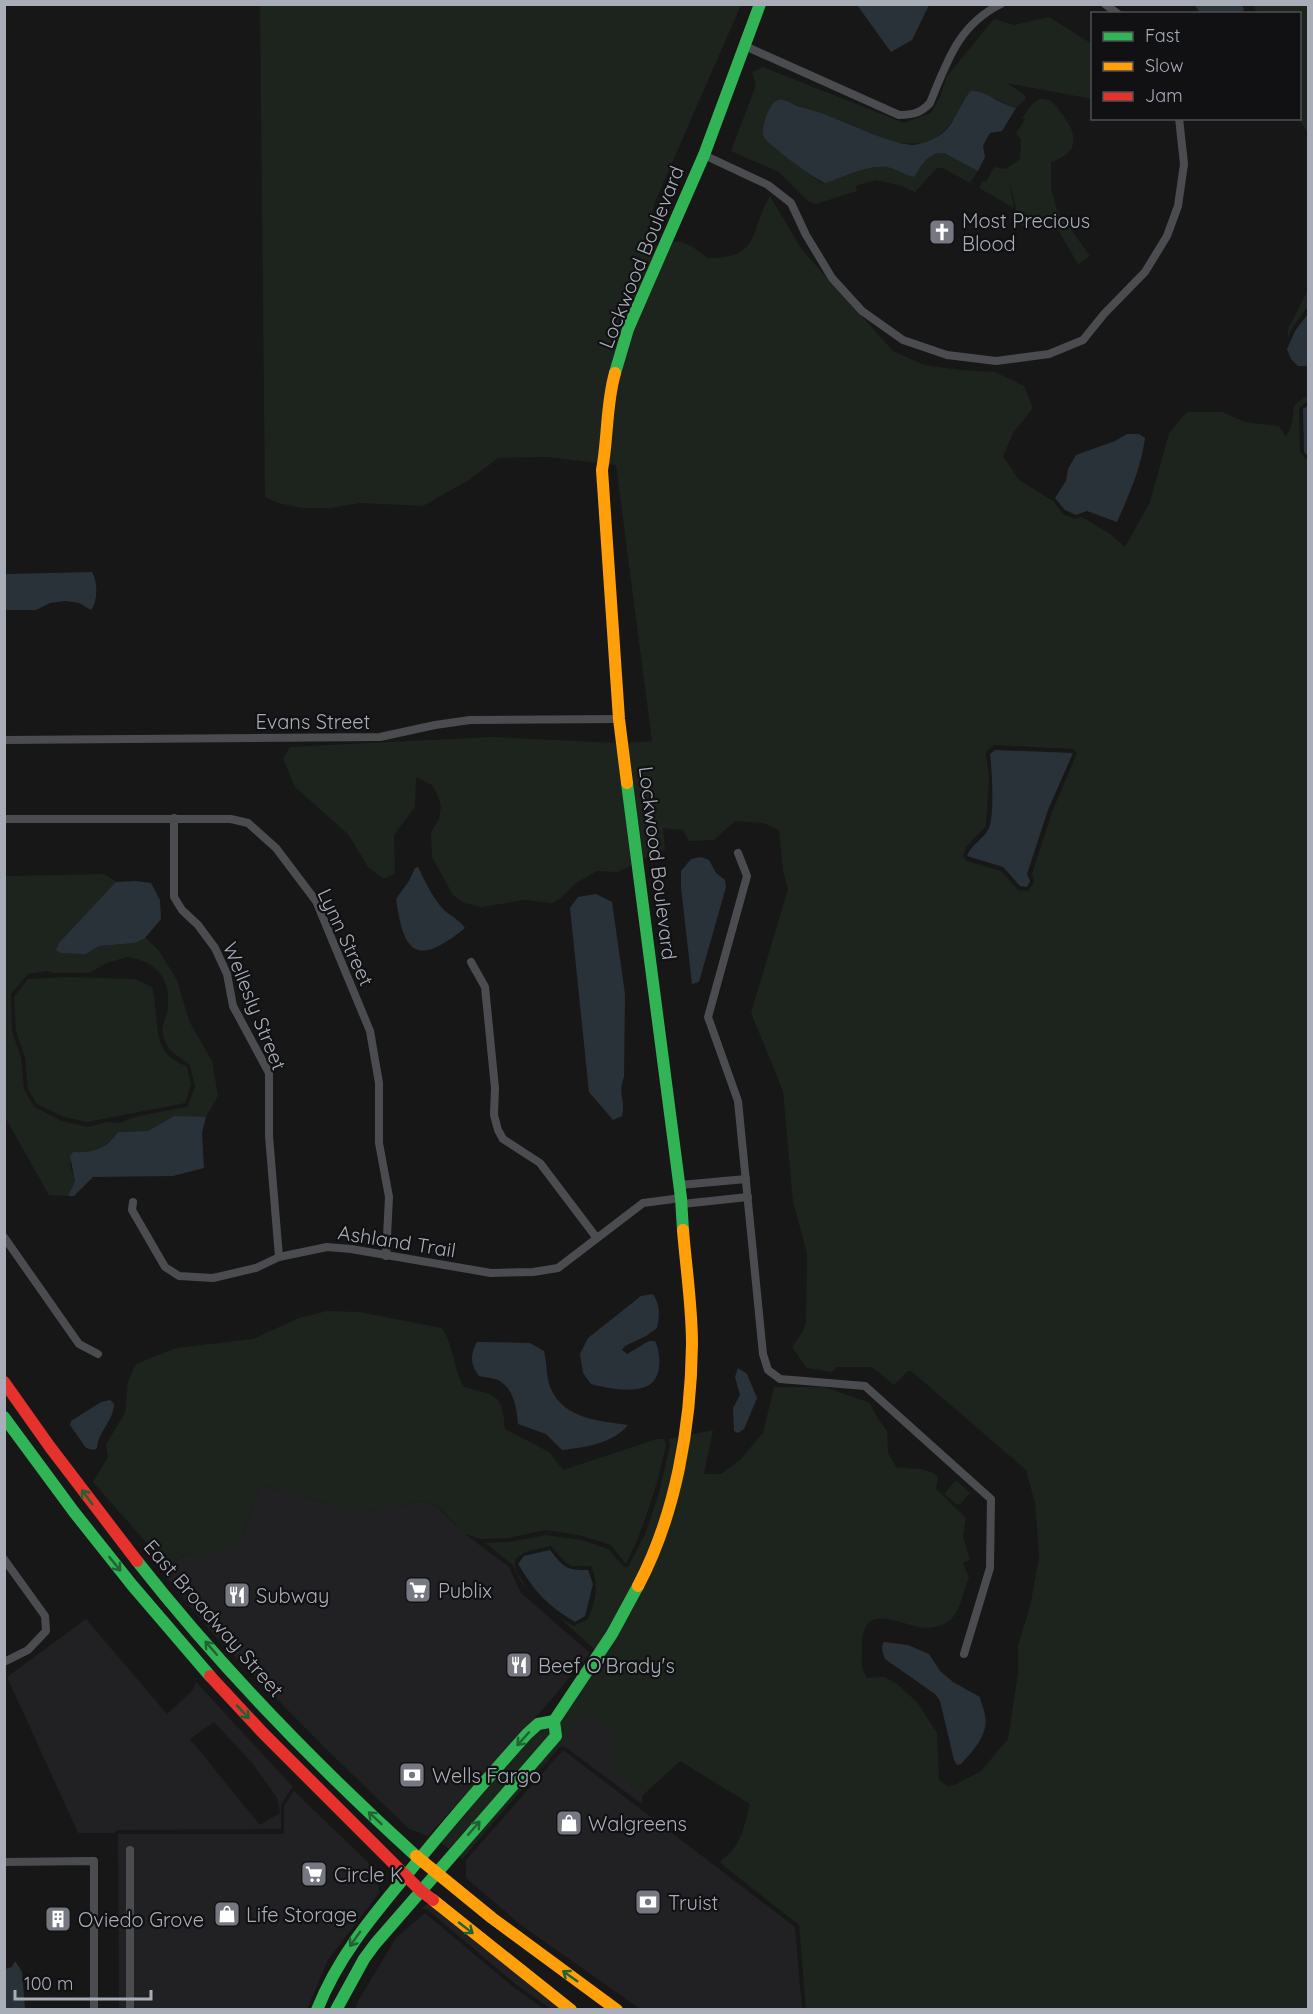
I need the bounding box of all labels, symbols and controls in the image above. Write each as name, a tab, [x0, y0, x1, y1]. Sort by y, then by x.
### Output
legend	[1091, 12, 1301, 120]
text: Fast	[1145, 24, 1180, 47]
text: Slow	[1145, 54, 1183, 77]
text: Jam	[1145, 84, 1183, 107]
street label: Lockwood Boulevard	[593, 162, 689, 352]
place label: Most Precious Blood	[962, 208, 1090, 256]
church icon: Most Precious Blood	[927, 217, 957, 247]
street label: Evans Street	[256, 709, 371, 734]
street label: Lockwood Boulevard	[634, 765, 682, 961]
street label: Lynn Street	[313, 884, 380, 990]
street label: Wellesly Street	[218, 938, 292, 1074]
street label: Ashland Trail	[336, 1219, 458, 1263]
one-way arrow	[81, 1489, 94, 1505]
street label: East Broadway Street	[139, 1534, 289, 1702]
one-way arrow	[109, 1556, 122, 1572]
supermarket icon: Publix	[403, 1575, 433, 1605]
place label: Publix	[438, 1578, 492, 1603]
restaurant icon: Subway	[222, 1580, 252, 1610]
place label: Subway	[256, 1583, 329, 1608]
one-way arrow	[204, 1641, 218, 1656]
restaurant icon: Beef O'Brady's	[504, 1650, 534, 1680]
place label: Beef O'Brady's	[538, 1653, 675, 1678]
one-way arrow	[236, 1704, 250, 1719]
one-way arrow	[516, 1731, 530, 1746]
bank icon: Wells Fargo	[397, 1760, 427, 1790]
place label: Wells Fargo	[432, 1763, 541, 1788]
shop icon: Walgreens	[554, 1808, 584, 1838]
one-way arrow	[368, 1811, 383, 1825]
place label: Walgreens	[588, 1811, 687, 1836]
one-way arrow	[467, 1821, 481, 1836]
supermarket icon: Circle K	[299, 1859, 329, 1889]
place label: Circle K	[334, 1862, 404, 1887]
bank icon: Truist	[633, 1887, 663, 1917]
place label: Truist	[668, 1890, 719, 1915]
shop icon: Life Storage	[212, 1899, 242, 1929]
place label: Life Storage	[246, 1902, 357, 1927]
building icon: Oviedo Grove	[43, 1904, 73, 1934]
place label: Oviedo Grove	[78, 1907, 204, 1932]
one-way arrow	[458, 1921, 474, 1934]
one-way arrow	[349, 1930, 361, 1946]
scale bar	[15, 1963, 152, 2001]
one-way arrow	[562, 1969, 578, 1982]
text: 100 m	[24, 1972, 73, 1995]

